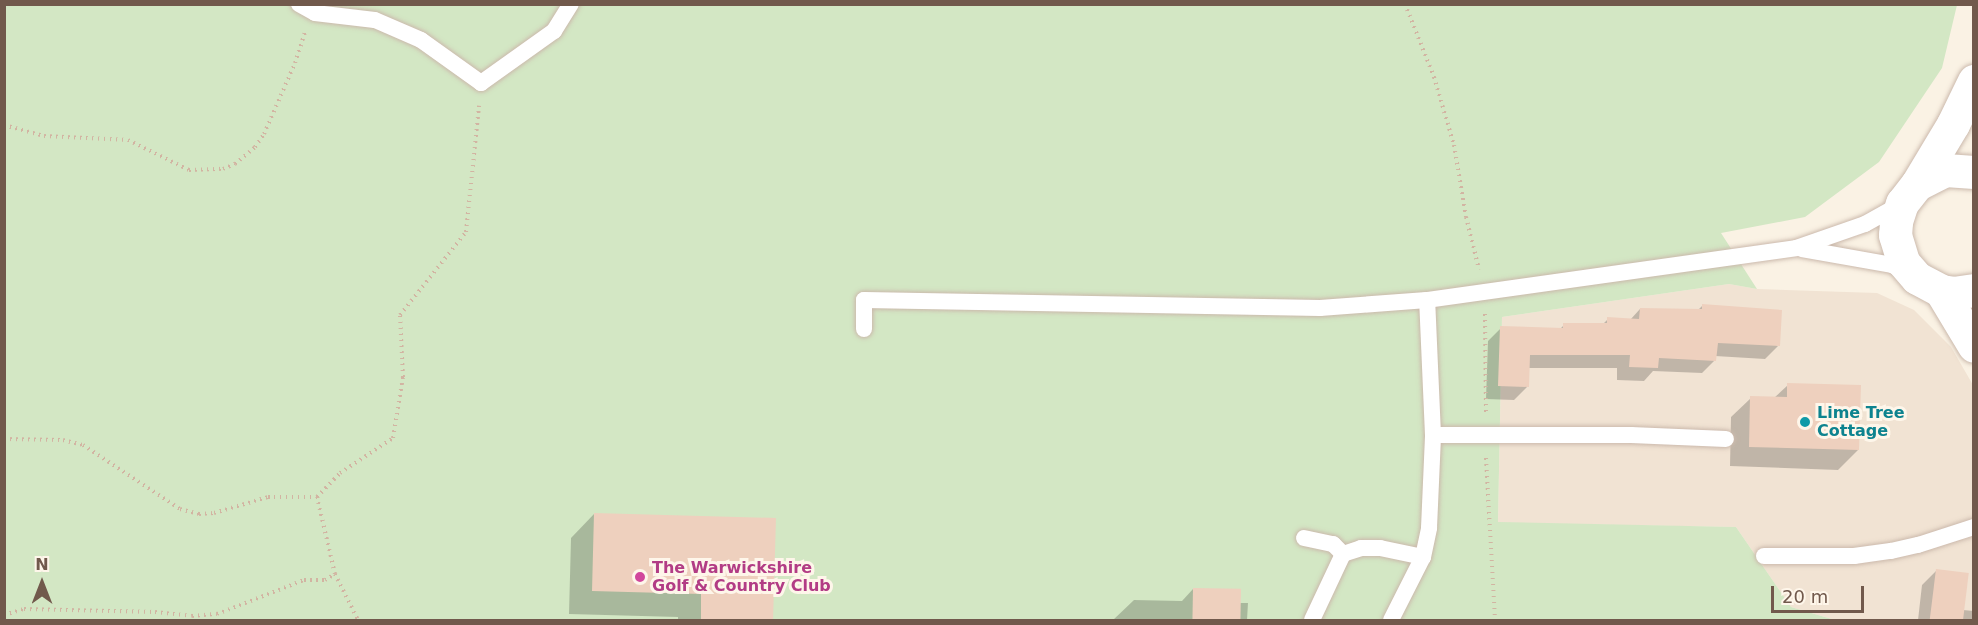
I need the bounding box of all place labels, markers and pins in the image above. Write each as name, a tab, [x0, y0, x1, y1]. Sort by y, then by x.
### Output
place label: Lime Tree Cottage	[1817, 403, 1905, 441]
marker: Lime Tree Cottage	[1798, 415, 1812, 429]
place label: The Warwickshire Golf & Country Club	[652, 558, 831, 596]
marker: The Warwickshire Golf & Country Club	[633, 570, 647, 584]

